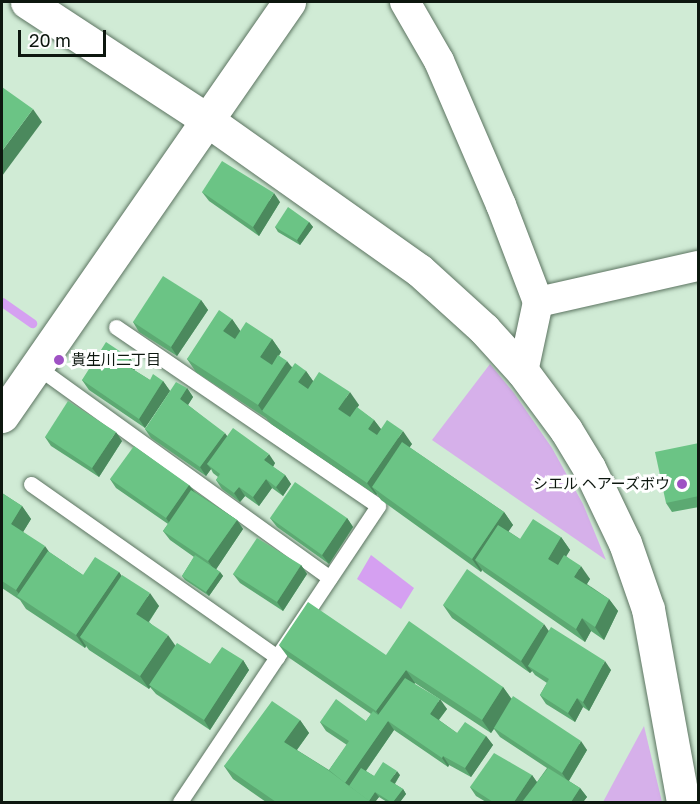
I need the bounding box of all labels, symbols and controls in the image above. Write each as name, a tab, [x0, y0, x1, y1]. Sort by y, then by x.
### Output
scale bar	[21, 18, 110, 56]
text: 20 m	[29, 29, 71, 51]
place label: 貴生川二丁目	[71, 351, 161, 369]
marker: 貴生川二丁目	[52, 353, 66, 367]
place label: シエル ヘアーズボウ	[532, 475, 670, 493]
marker: シエル ヘアーズボウ	[675, 477, 689, 491]

